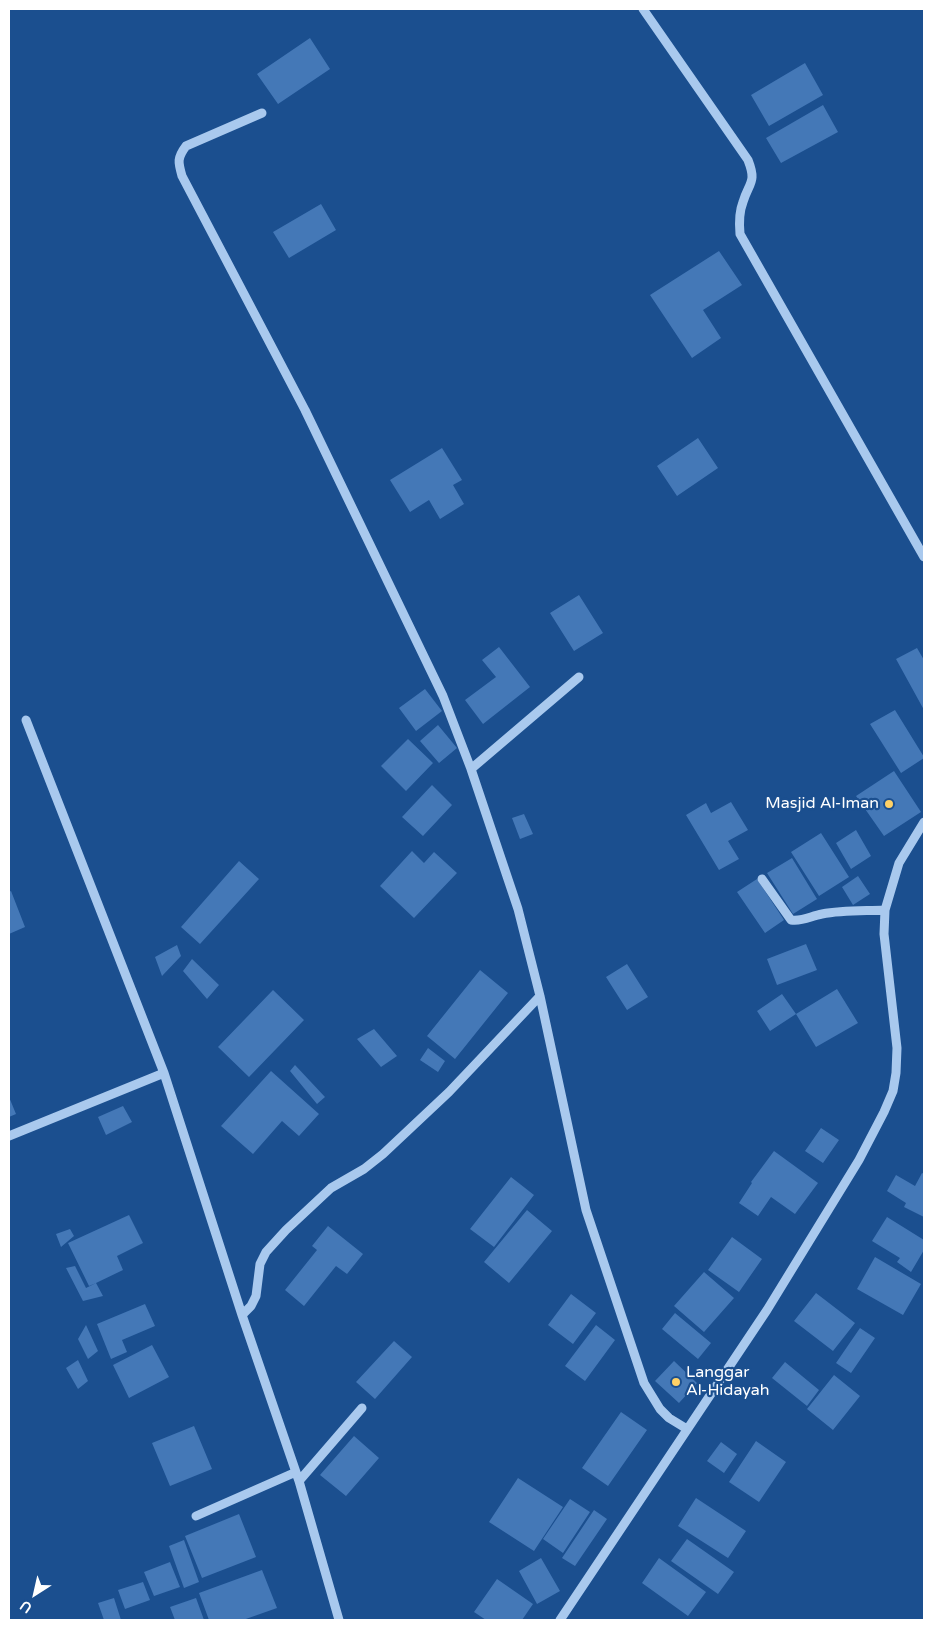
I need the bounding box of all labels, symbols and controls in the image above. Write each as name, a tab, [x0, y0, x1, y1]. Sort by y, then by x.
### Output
place label: Masjid Al-Iman	[765, 794, 879, 814]
marker: Masjid Al-Iman	[883, 798, 895, 810]
place label: Langgar Al-Hidayah	[686, 1363, 769, 1401]
marker: Langgar Al-Hidayah	[670, 1376, 682, 1388]
north arrow	[10, 1569, 60, 1619]
text: U	[17, 1597, 35, 1617]

